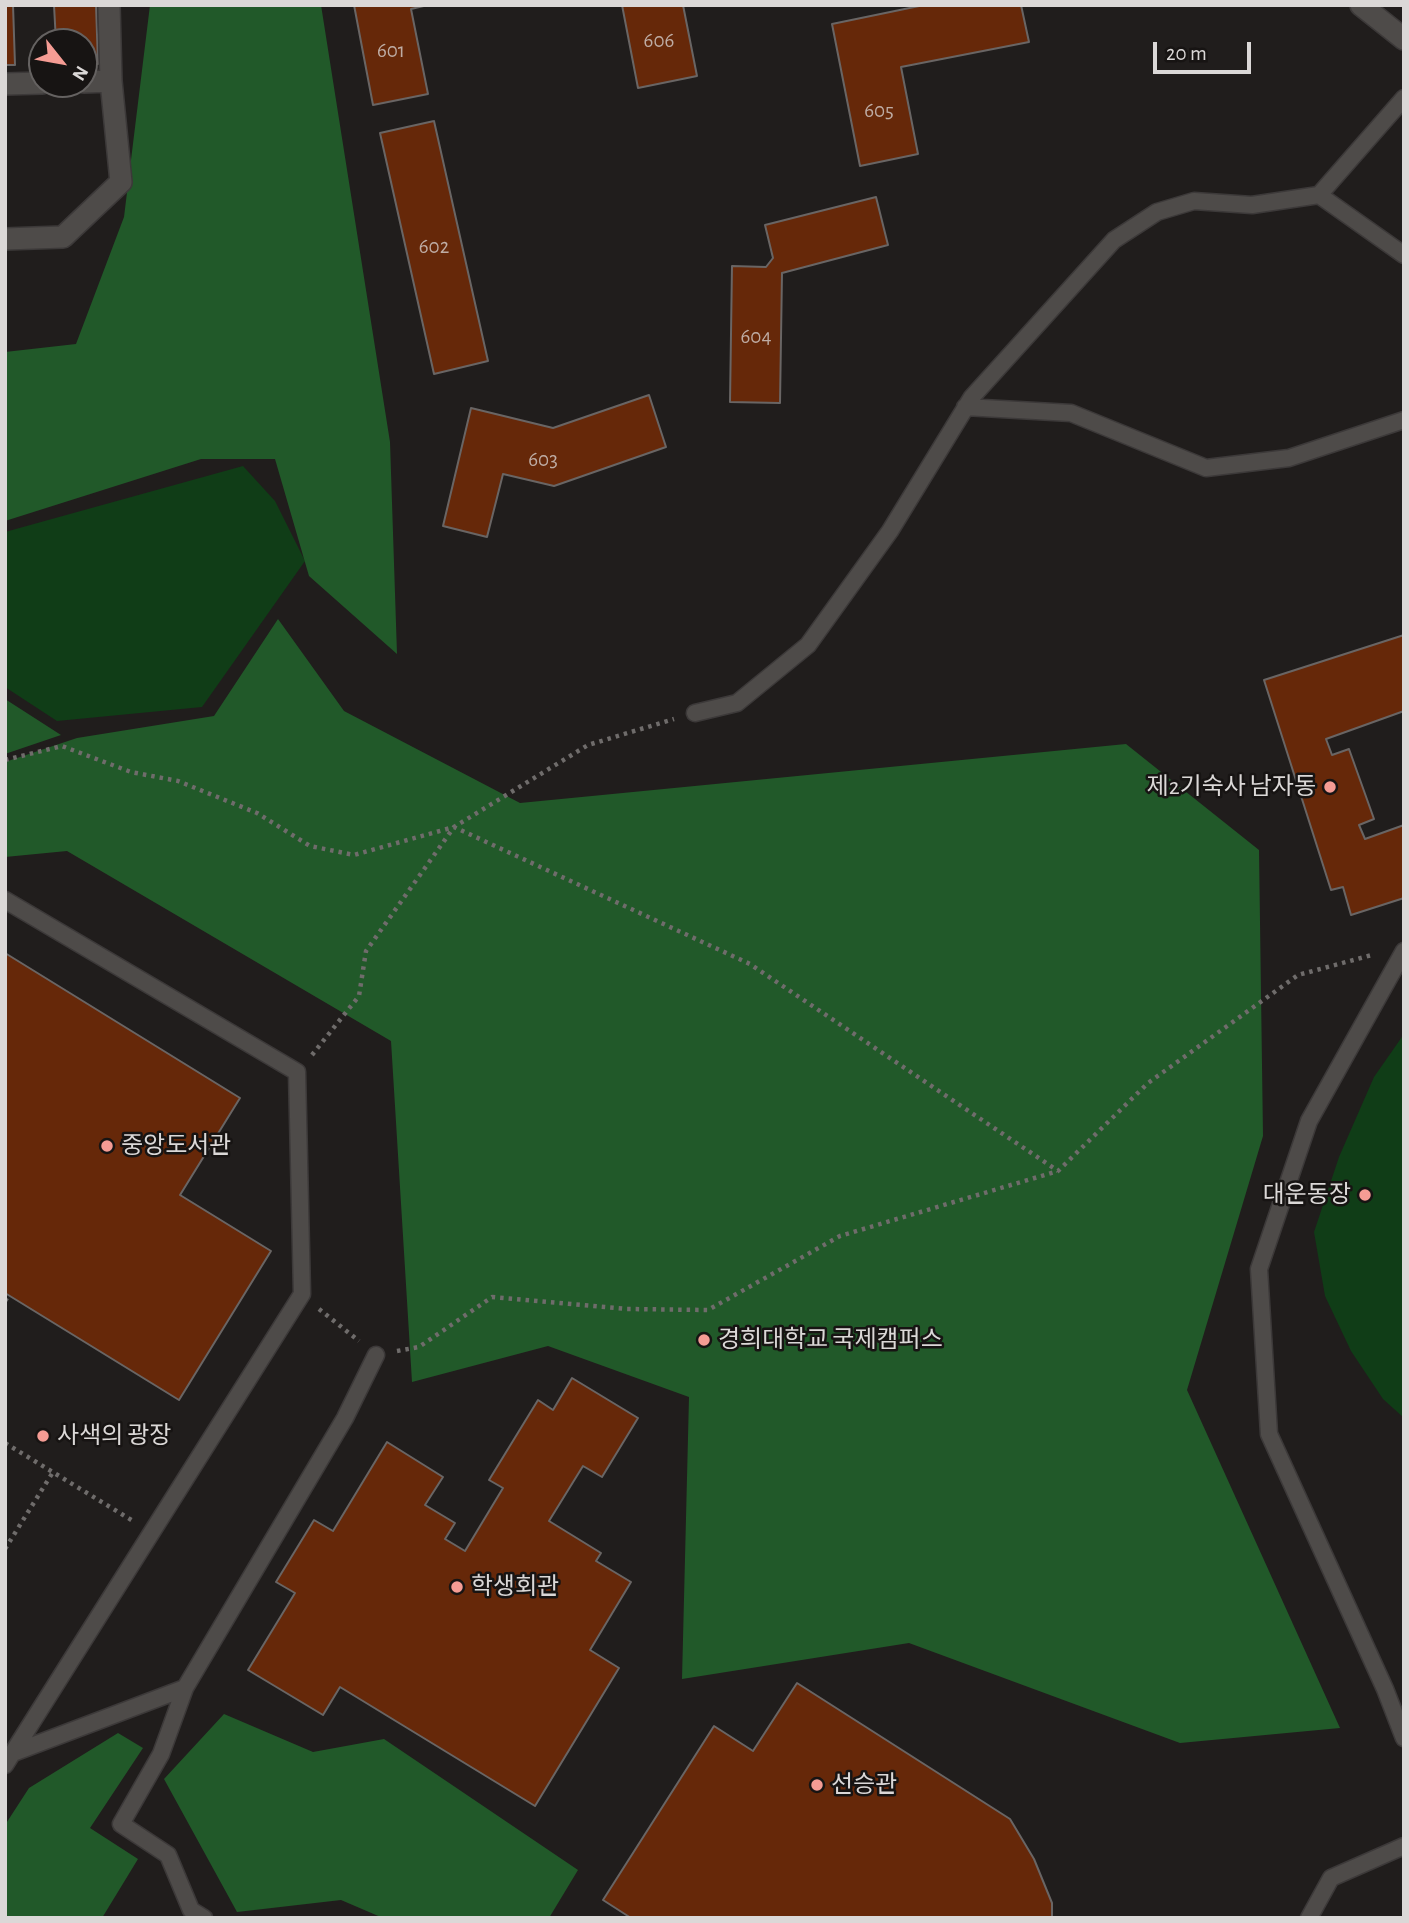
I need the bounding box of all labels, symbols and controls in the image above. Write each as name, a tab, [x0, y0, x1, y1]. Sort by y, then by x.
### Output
north arrow	[28, 28, 98, 98]
house number: 606	[644, 28, 674, 54]
scale bar	[1157, 28, 1255, 72]
house number: 601	[377, 38, 405, 64]
text: 20 m	[1166, 43, 1207, 64]
text: N	[68, 62, 91, 84]
house number: 605	[864, 98, 894, 124]
house number: 602	[419, 234, 449, 260]
house number: 604	[740, 324, 772, 350]
house number: 603	[528, 447, 558, 473]
place label: 제2기숙사 남자동	[1147, 773, 1316, 801]
marker: 제2기숙사 남자동	[1322, 779, 1338, 795]
place label: 중앙도서관	[121, 1132, 231, 1160]
marker: 중앙도서관	[99, 1138, 115, 1154]
place label: 대운동장	[1263, 1181, 1351, 1209]
marker: 대운동장	[1357, 1187, 1373, 1203]
place label: 경희대학교 국제캠퍼스	[718, 1326, 943, 1354]
marker: 경희대학교 국제캠퍼스	[696, 1332, 712, 1348]
place label: 사색의 광장	[57, 1422, 171, 1450]
marker: 사색의 광장	[35, 1428, 51, 1444]
place label: 학생회관	[471, 1573, 559, 1601]
marker: 학생회관	[449, 1579, 465, 1595]
place label: 선승관	[831, 1771, 897, 1799]
marker: 선승관	[809, 1777, 825, 1793]

